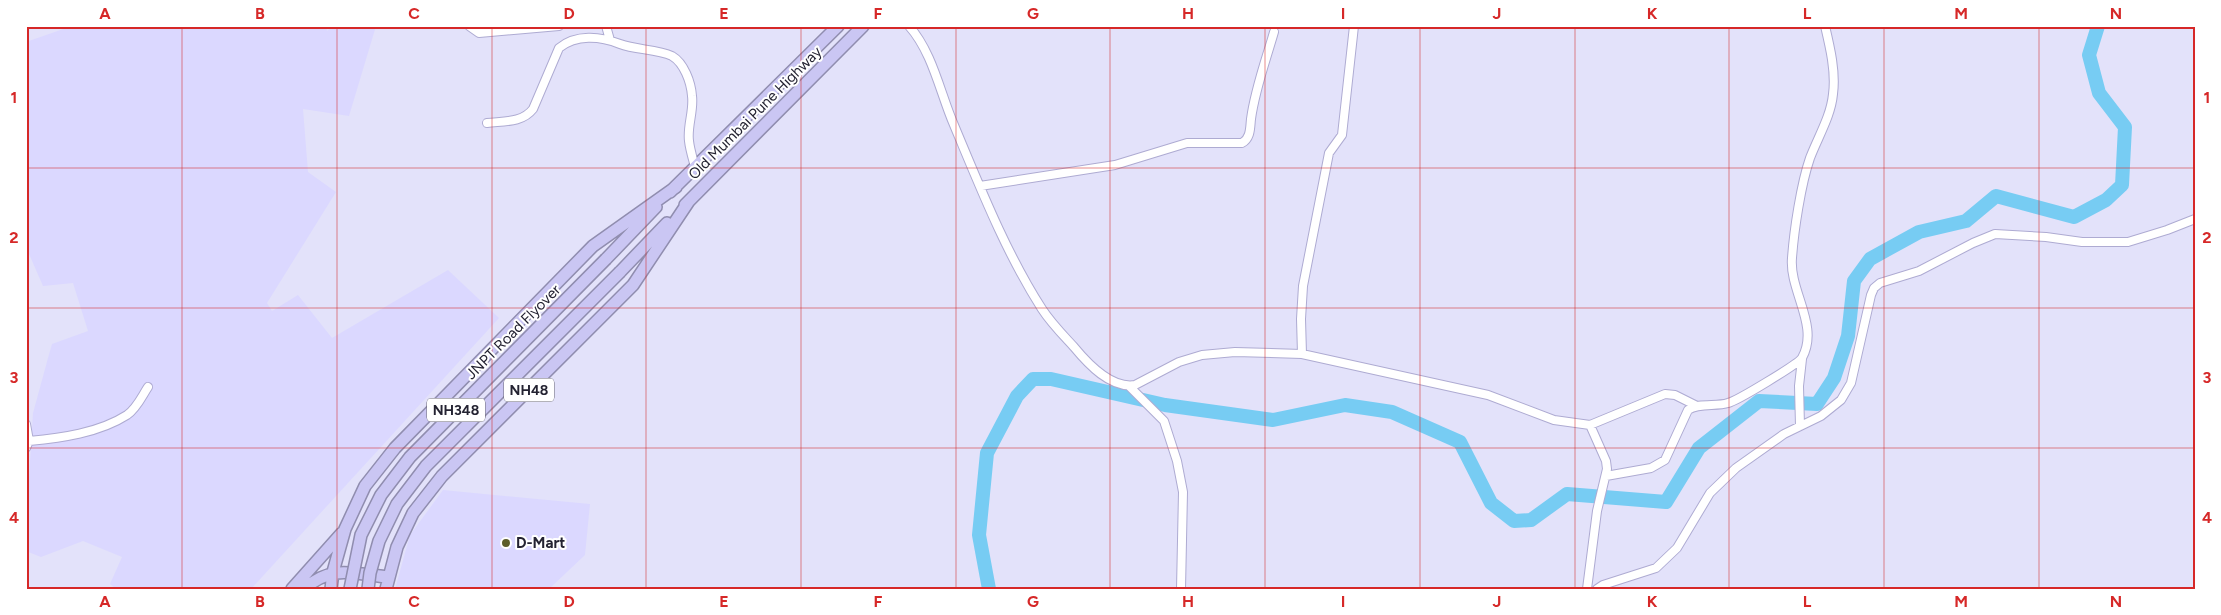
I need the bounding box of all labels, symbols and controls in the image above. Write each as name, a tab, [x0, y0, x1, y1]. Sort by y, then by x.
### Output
text: A	[99, 4, 111, 23]
text: B	[255, 4, 265, 23]
text: C	[408, 4, 420, 23]
text: D	[563, 4, 575, 23]
text: E	[719, 4, 729, 23]
text: F	[874, 4, 883, 23]
text: G	[1027, 4, 1039, 23]
text: H	[1182, 4, 1194, 23]
text: I	[1341, 4, 1345, 23]
text: J	[1493, 4, 1501, 23]
text: K	[1647, 4, 1658, 23]
text: L	[1803, 4, 1812, 23]
text: M	[1954, 4, 1968, 23]
text: N	[2110, 4, 2122, 23]
street label: Old Mumbai Pune Highway	[685, 43, 825, 183]
text: 1	[11, 88, 17, 107]
text: 1	[2204, 88, 2210, 107]
text: 2	[9, 228, 19, 247]
text: 2	[2202, 228, 2212, 247]
street label: JNPT Road Flyover	[462, 281, 564, 383]
text: 3	[10, 368, 19, 387]
text: 3	[2203, 368, 2212, 387]
road number: NH48	[504, 378, 554, 402]
road number: NH348	[427, 398, 485, 422]
text: 4	[9, 508, 19, 527]
text: 4	[2202, 508, 2212, 527]
place label: D-Mart	[516, 534, 565, 552]
marker: D-Mart	[500, 537, 512, 549]
text: A	[99, 592, 111, 611]
text: B	[255, 592, 265, 611]
text: C	[408, 592, 420, 611]
text: D	[563, 592, 575, 611]
text: E	[719, 592, 729, 611]
text: F	[874, 592, 883, 611]
text: G	[1027, 592, 1039, 611]
text: H	[1182, 592, 1194, 611]
text: I	[1341, 592, 1345, 611]
text: J	[1493, 592, 1501, 611]
text: K	[1647, 592, 1658, 611]
text: L	[1803, 592, 1812, 611]
text: M	[1954, 592, 1968, 611]
text: N	[2110, 592, 2122, 611]

